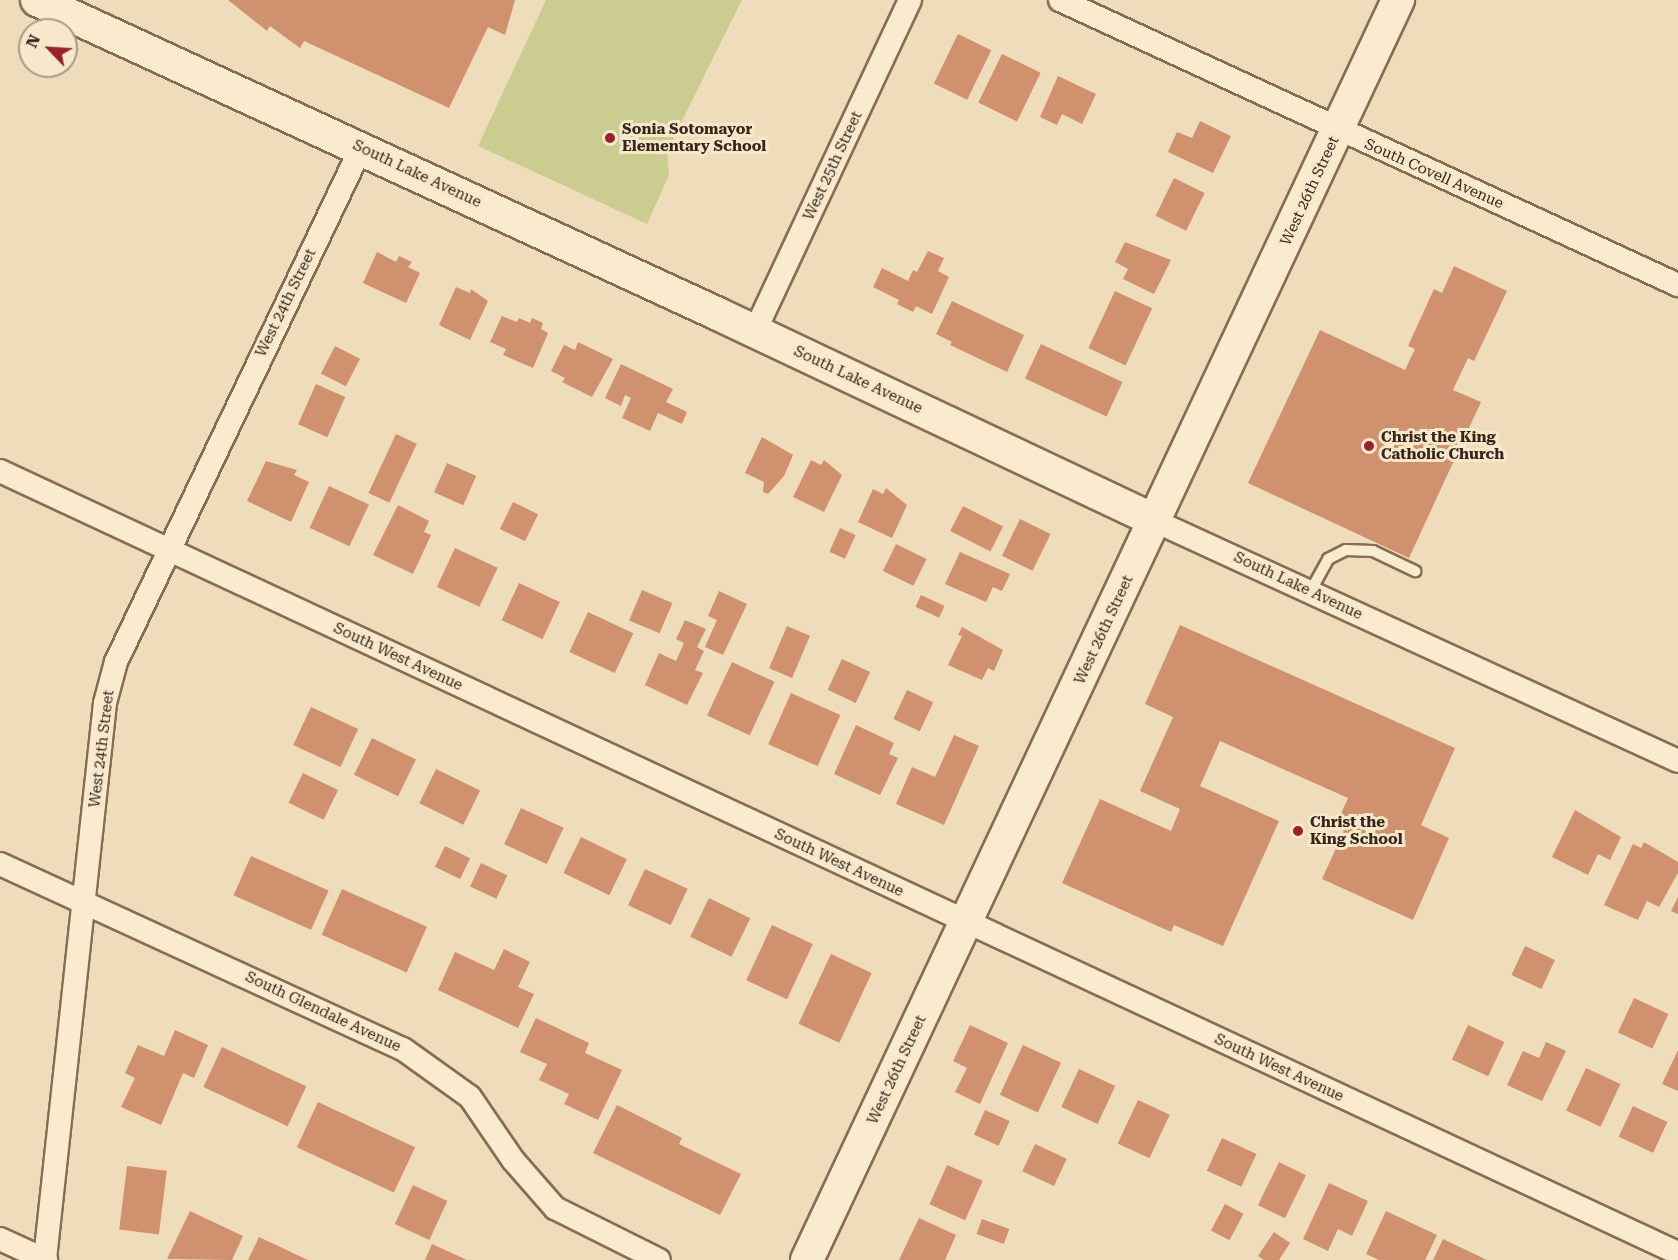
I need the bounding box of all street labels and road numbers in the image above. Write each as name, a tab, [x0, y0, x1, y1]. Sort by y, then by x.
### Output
street label: West 25th Street	[800, 109, 866, 223]
street label: West 26th Street	[1277, 134, 1343, 248]
street label: South Covell Avenue	[1362, 135, 1506, 213]
street label: South Lake Avenue	[350, 136, 484, 212]
street label: West 24th Street	[252, 246, 320, 360]
street label: South Lake Avenue	[791, 342, 925, 418]
street label: South Lake Avenue	[1231, 548, 1365, 624]
street label: West 26th Street	[1071, 573, 1137, 687]
street label: South West Avenue	[331, 619, 465, 695]
street label: West 24th Street	[86, 689, 118, 809]
street label: South West Avenue	[772, 825, 906, 901]
street label: South Glendale Avenue	[242, 968, 404, 1056]
street label: West 26th Street	[864, 1013, 930, 1127]
street label: South West Avenue	[1212, 1030, 1346, 1106]

